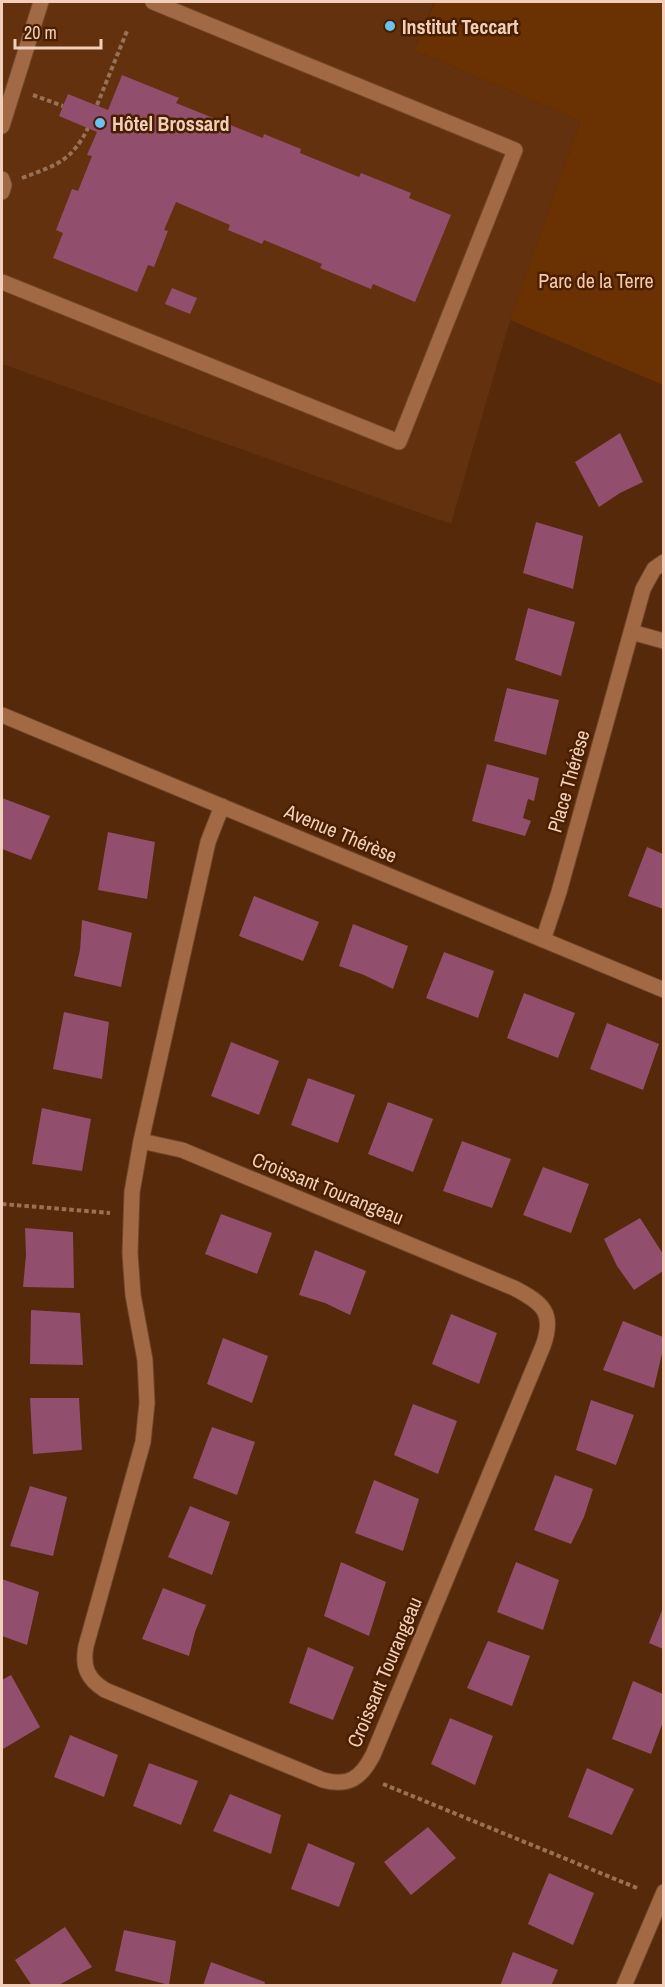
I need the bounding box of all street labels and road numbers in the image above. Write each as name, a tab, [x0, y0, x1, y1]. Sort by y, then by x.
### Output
street label: Place Thérèse	[540, 727, 596, 835]
street label: Avenue Thérèse	[280, 797, 401, 869]
street label: Croissant Tourangeau	[248, 1145, 408, 1231]
street label: Croissant Tourangeau	[340, 1593, 428, 1751]

